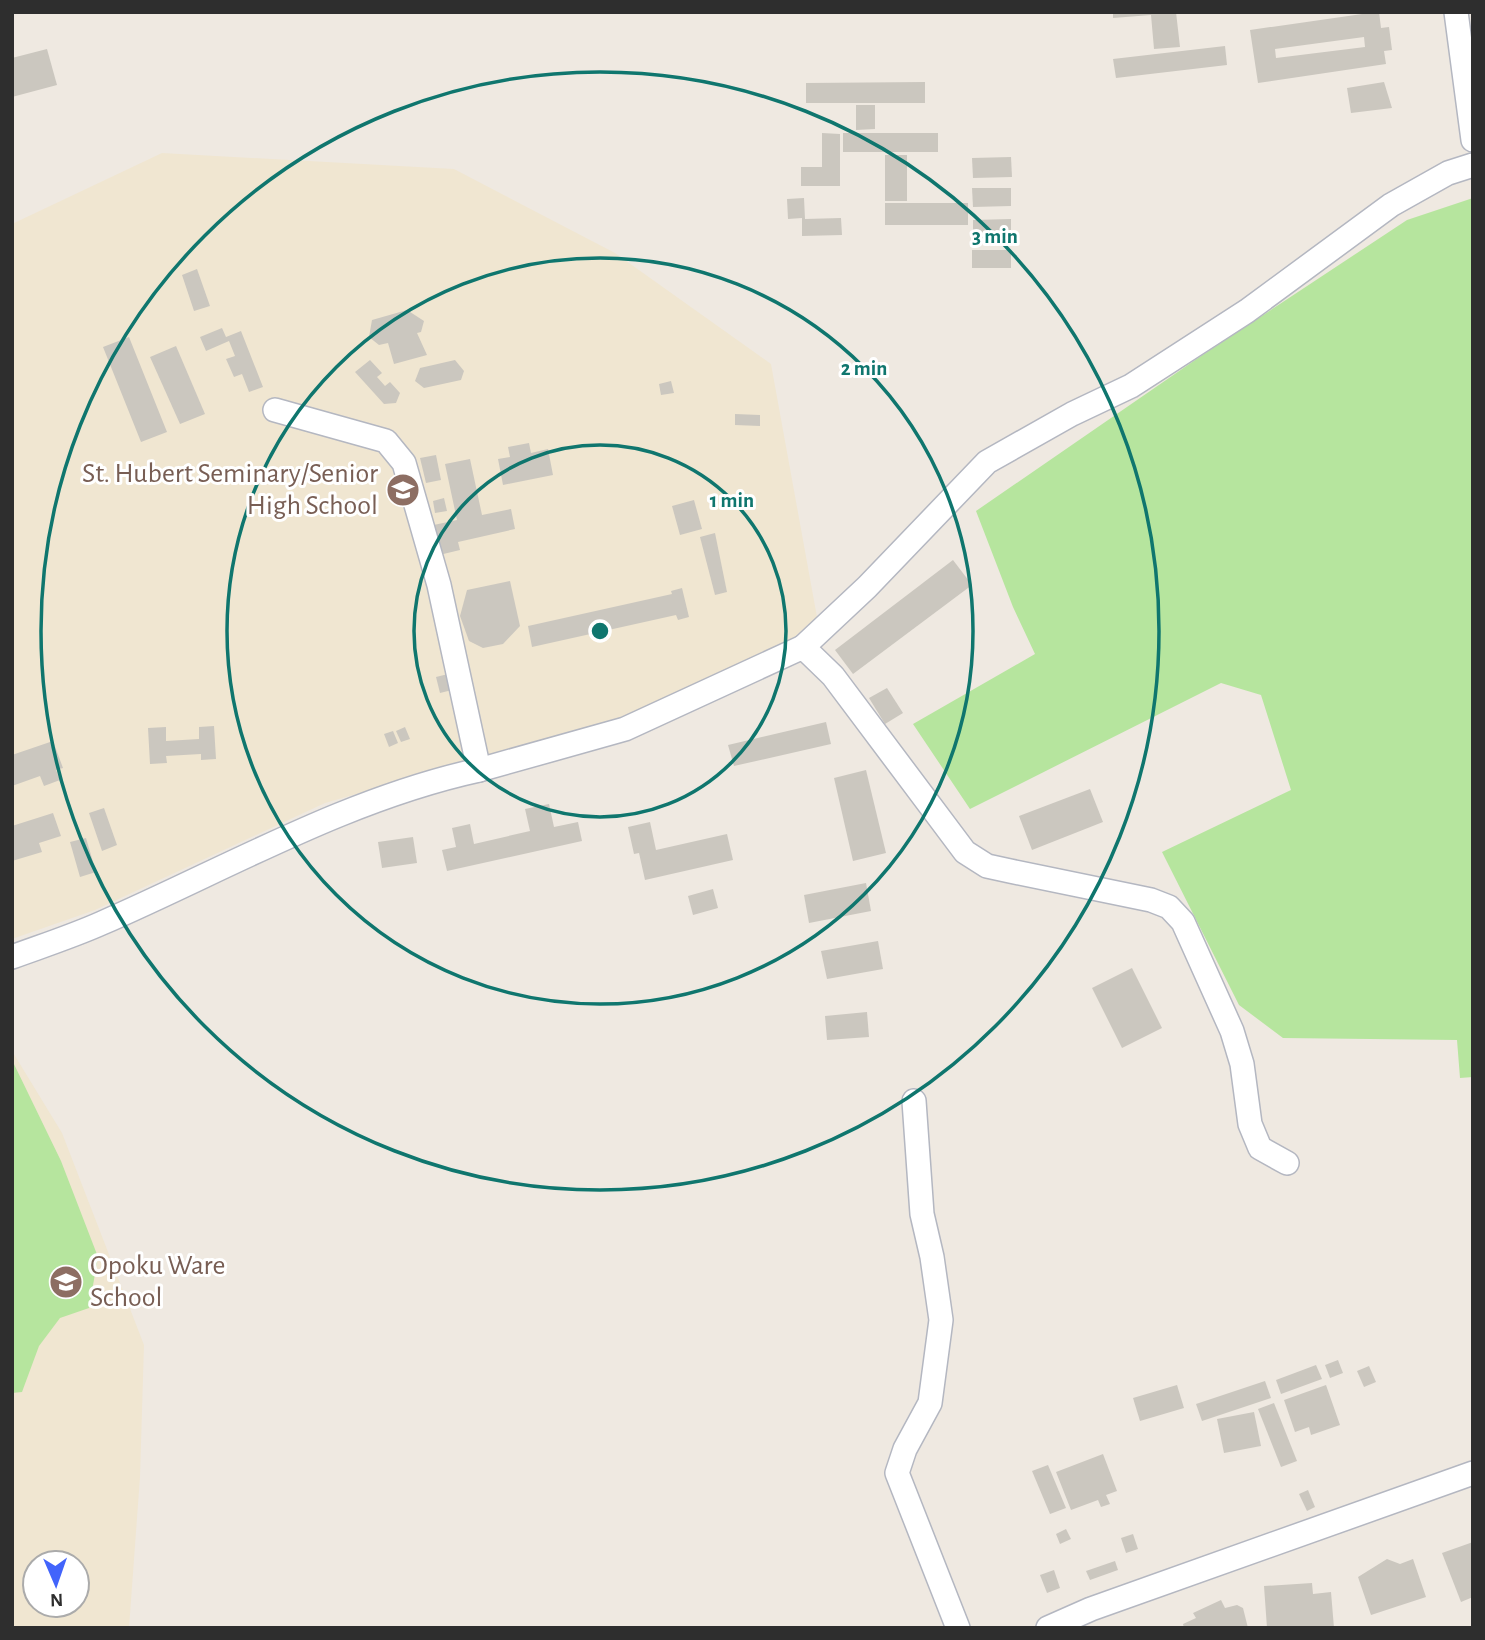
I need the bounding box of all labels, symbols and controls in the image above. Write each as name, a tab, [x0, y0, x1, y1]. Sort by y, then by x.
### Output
text: 3 min	[972, 226, 1018, 247]
text: 2 min	[841, 358, 887, 379]
place label: St. Hubert Seminary/Senior High School	[82, 460, 378, 520]
school or university icon: St. Hubert Seminary/Senior High School	[384, 471, 422, 509]
text: 1 min	[710, 490, 754, 511]
centre of rings	[588, 619, 612, 643]
place label: Opoku Ware School	[90, 1252, 226, 1312]
school or university icon: Opoku Ware School	[47, 1263, 85, 1301]
north arrow	[21, 1549, 91, 1619]
text: N	[50, 1590, 63, 1609]

